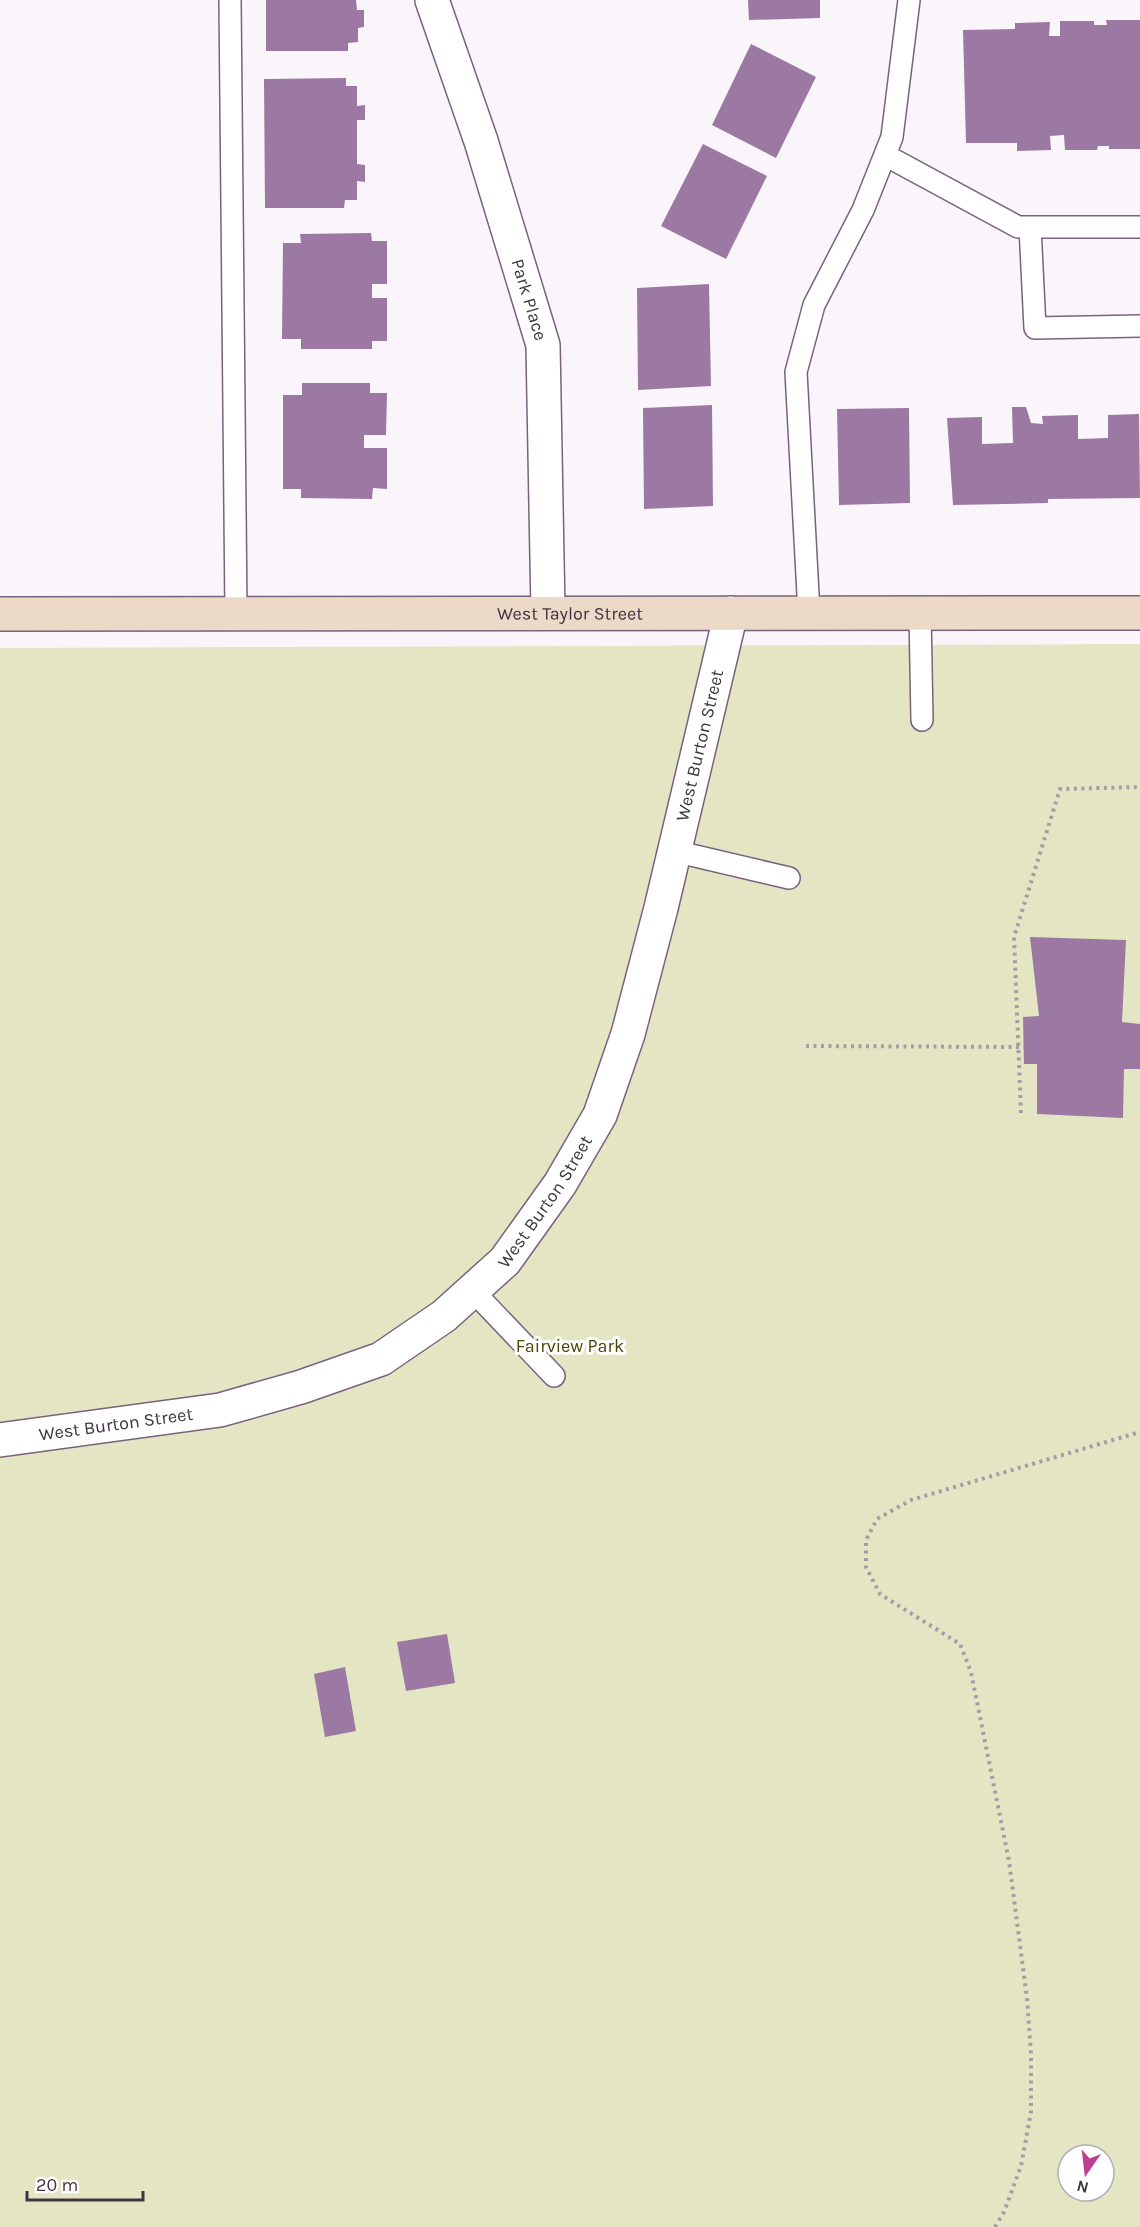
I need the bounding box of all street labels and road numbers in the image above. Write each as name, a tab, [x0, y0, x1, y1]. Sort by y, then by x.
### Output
street label: Park Place	[506, 256, 552, 343]
street label: West Taylor Street	[497, 602, 643, 625]
street label: West Burton Street	[671, 667, 728, 823]
street label: West Burton Street	[493, 1131, 597, 1272]
street label: West Burton Street	[38, 1403, 195, 1446]

